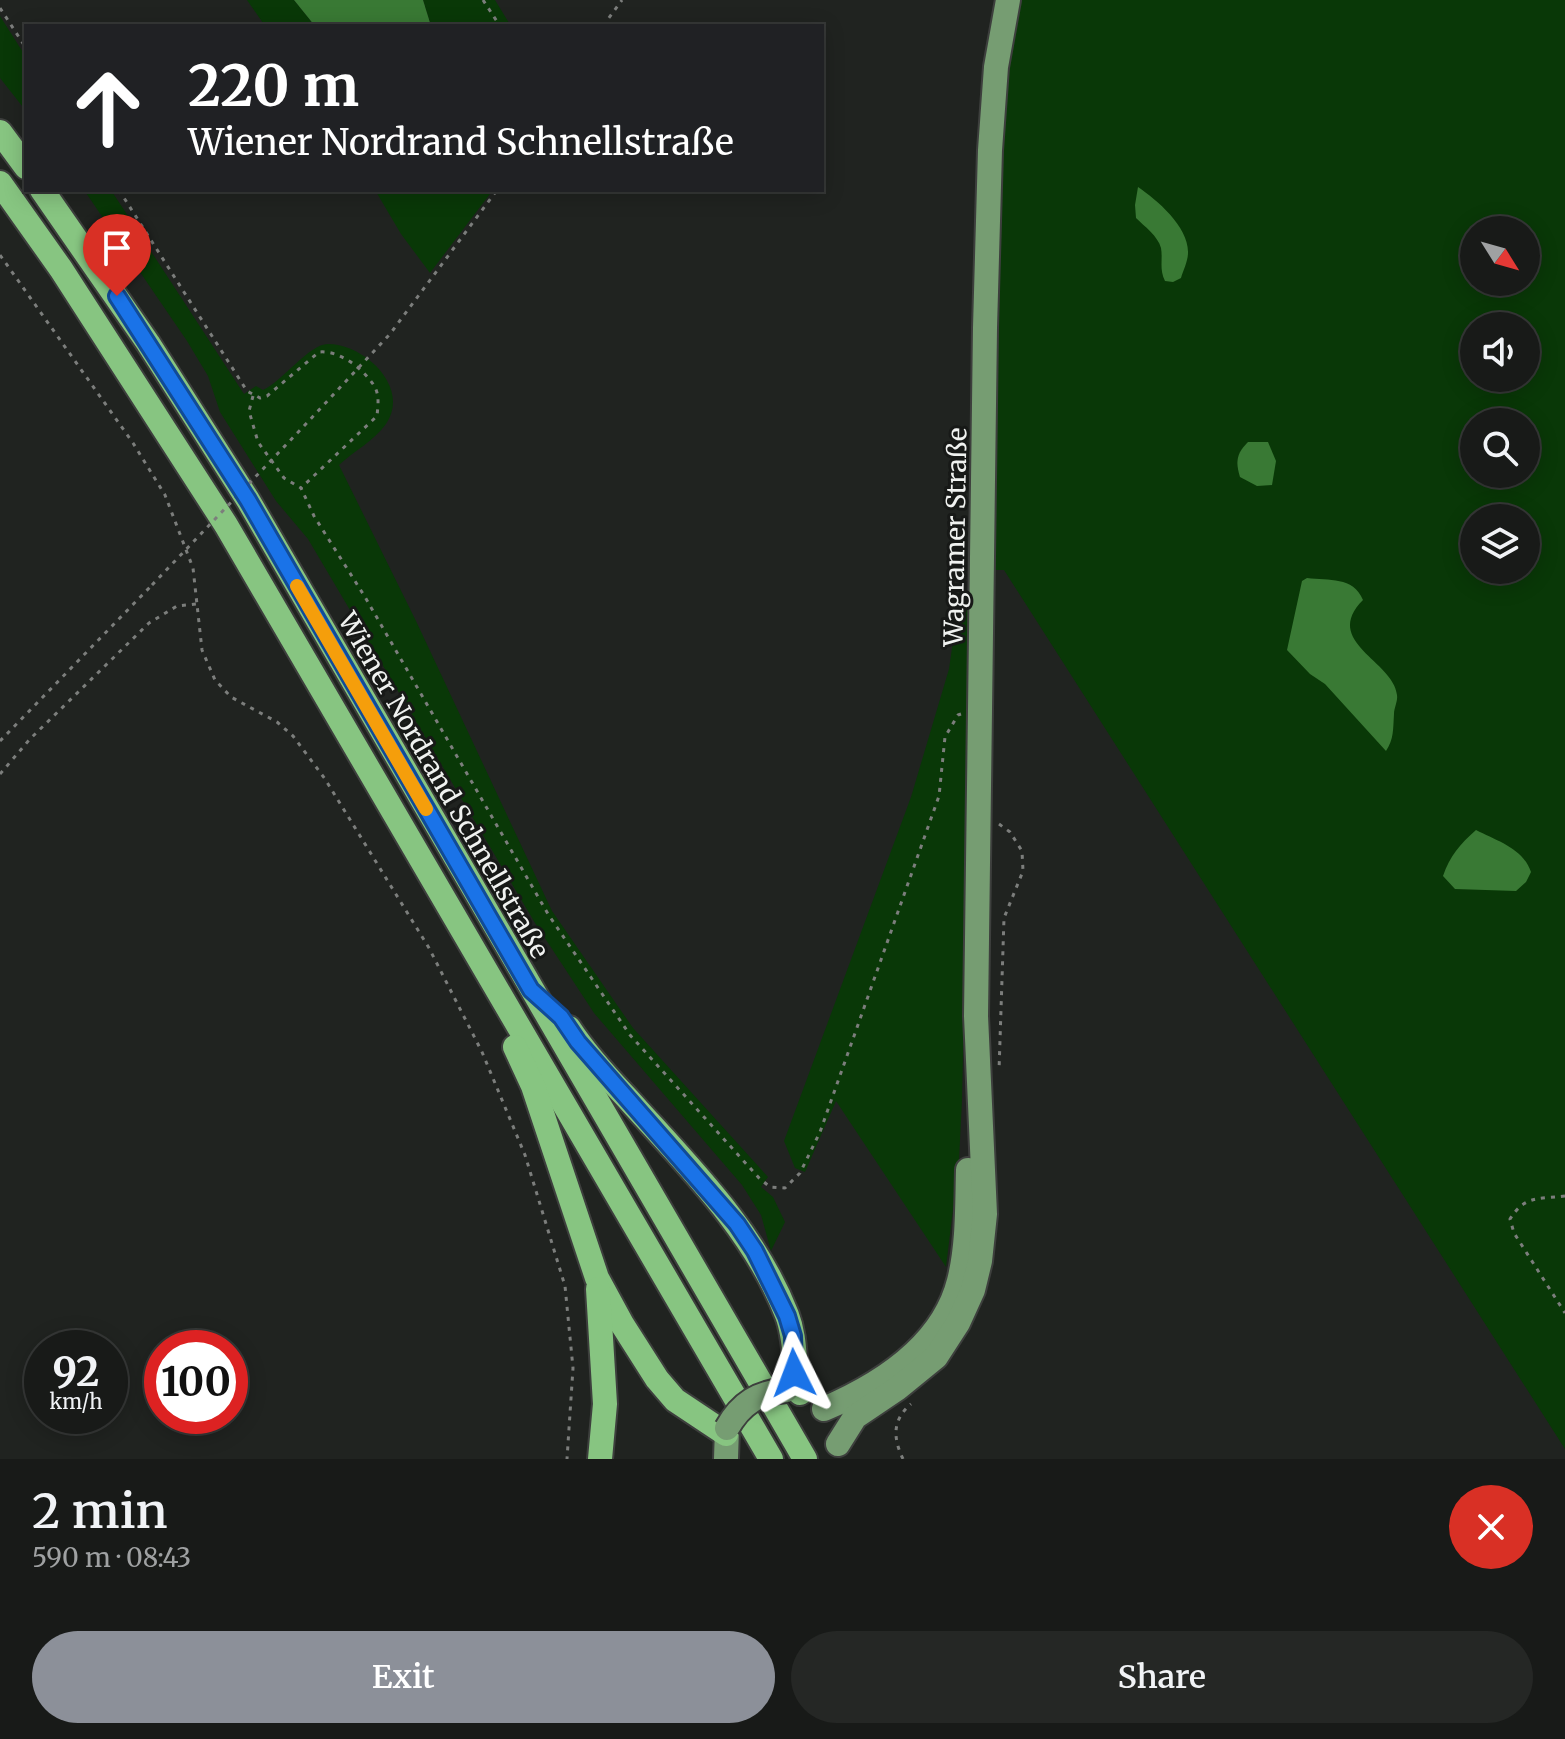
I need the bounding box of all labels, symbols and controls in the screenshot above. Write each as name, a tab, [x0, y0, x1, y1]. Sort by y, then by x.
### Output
text: 220 m	[188, 51, 359, 121]
icon: ahead	[56, 56, 160, 160]
text: Wiener Nordrand Schnellstraße	[188, 120, 734, 165]
pin	[83, 214, 151, 296]
north arrow	[1460, 216, 1540, 296]
map controls	[1460, 216, 1540, 584]
icon: arrive	[95, 226, 139, 270]
button: sound	[1460, 312, 1540, 392]
button: search	[1460, 408, 1540, 488]
street label: Wagramer Straße	[937, 427, 973, 648]
button: layers	[1460, 504, 1540, 584]
street label: Wiener Nordrand Schnellstraße	[331, 605, 557, 964]
speed limit sign: 100	[144, 1330, 248, 1434]
position arrow	[752, 1331, 836, 1415]
text: 92	[53, 1347, 99, 1397]
text: km/h	[50, 1389, 102, 1414]
text: 2 min	[32, 1481, 168, 1541]
button: close	[1449, 1485, 1533, 1569]
text: 590 m · 08:43	[32, 1541, 191, 1574]
button: Exit	[32, 1631, 775, 1723]
button: Share	[791, 1631, 1533, 1723]

